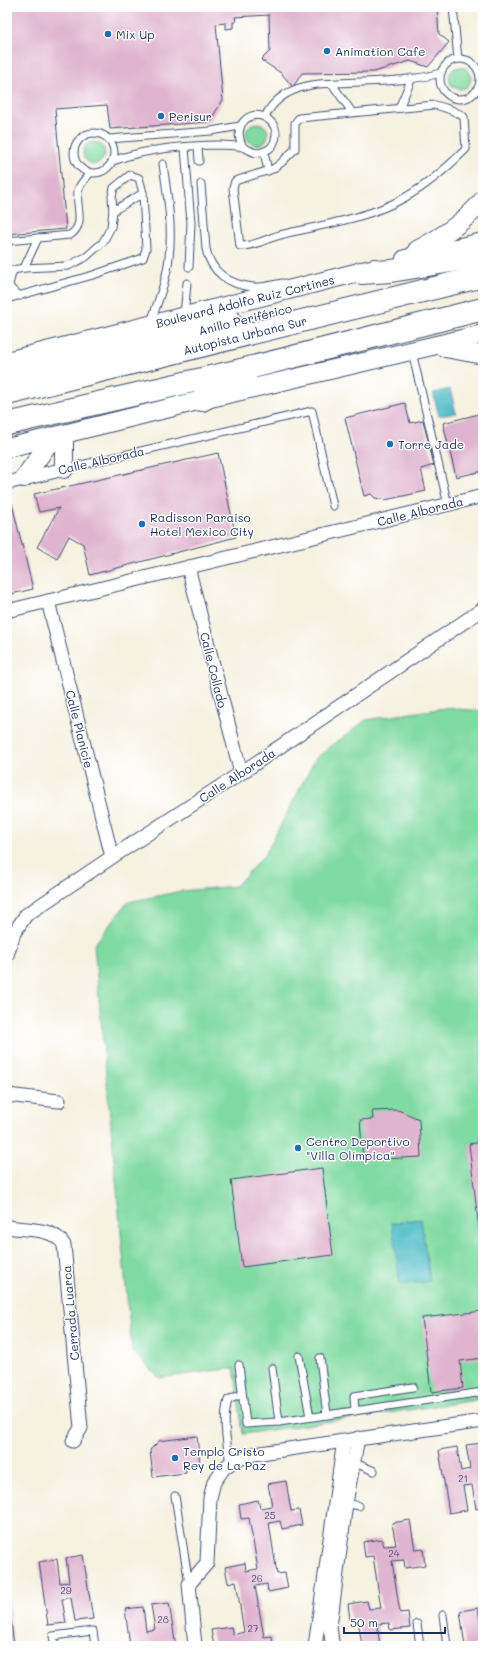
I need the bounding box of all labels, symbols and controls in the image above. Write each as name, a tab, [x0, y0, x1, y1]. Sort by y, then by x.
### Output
place label: Mix Up	[116, 26, 155, 42]
marker: Mix Up	[103, 29, 113, 39]
place label: Animation Cafe	[335, 43, 425, 59]
marker: Animation Cafe	[322, 46, 332, 56]
place label: Perisur	[169, 108, 212, 124]
marker: Perisur	[156, 111, 166, 121]
street label: Boulevard Adolfo Ruiz Cortines	[154, 271, 336, 331]
street label: Anillo Periférico	[197, 300, 293, 338]
street label: Autopista Urbana Sur	[181, 312, 309, 358]
place label: Torre Jade	[398, 436, 464, 452]
marker: Torre Jade	[385, 439, 395, 449]
street label: Calle Alborada	[56, 442, 146, 478]
street label: Calle Alborada	[375, 493, 465, 529]
place label: Radisson Paraiso Hotel Mexico City	[150, 509, 254, 539]
marker: Radisson Paraiso Hotel Mexico City	[137, 519, 147, 529]
street label: Calle Collado	[197, 631, 231, 709]
street label: Calle Planicie	[63, 688, 97, 770]
street label: Calle Alborada	[196, 744, 278, 806]
place label: Centro Deportivo "Villa Olímpica"	[306, 1133, 410, 1163]
marker: Centro Deportivo "Villa Olímpica"	[293, 1143, 303, 1153]
street label: Cerrada Luarca	[58, 1265, 82, 1361]
place label: Templo Cristo Rey de La Paz	[183, 1443, 267, 1473]
marker: Templo Cristo Rey de La Paz	[170, 1453, 180, 1463]
house number: 21	[458, 1471, 468, 1485]
house number: 25	[264, 1508, 276, 1522]
house number: 24	[388, 1546, 400, 1560]
house number: 26	[251, 1571, 263, 1585]
house number: 29	[60, 1583, 72, 1597]
scale bar	[344, 1609, 445, 1635]
house number: 28	[157, 1612, 169, 1626]
text: 50 m	[350, 1614, 378, 1630]
house number: 27	[247, 1621, 259, 1635]

